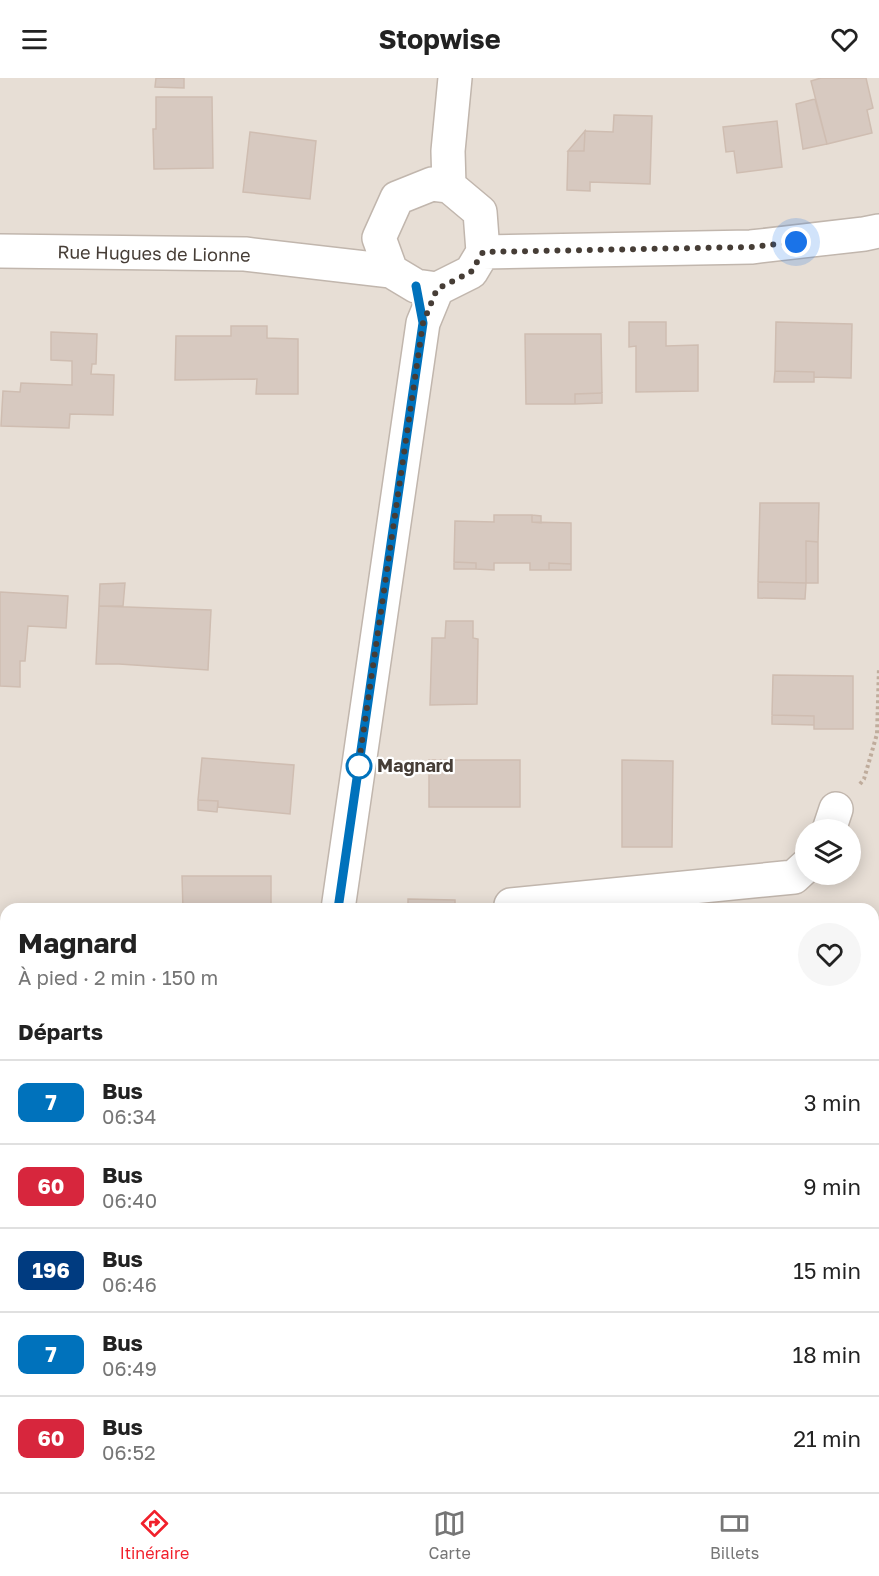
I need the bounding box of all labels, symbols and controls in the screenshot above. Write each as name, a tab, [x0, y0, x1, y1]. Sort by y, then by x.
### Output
icon: menu	[18, 23, 51, 56]
text: Stopwise	[378, 23, 501, 55]
icon: heart	[828, 23, 861, 56]
your location	[781, 227, 811, 257]
street label: Rue Hugues de Lionne	[57, 240, 251, 266]
marker: Magnard	[346, 753, 372, 779]
place label: Magnard	[377, 754, 454, 776]
map controls	[795, 819, 861, 885]
button: layers	[795, 819, 861, 885]
button: heart	[798, 923, 861, 986]
text: Magnard	[18, 926, 137, 959]
text: À pied · 2 min · 150 m	[18, 965, 218, 989]
text: Départs	[18, 1018, 103, 1045]
text: Bus	[102, 1077, 143, 1104]
text: 7	[45, 1089, 57, 1115]
text: 3 min	[804, 1089, 861, 1116]
text: 06:34	[102, 1104, 156, 1128]
text: Bus	[102, 1161, 143, 1188]
text: 60	[38, 1173, 65, 1199]
text: 9 min	[803, 1173, 861, 1200]
text: 06:40	[102, 1188, 157, 1212]
text: Bus	[102, 1245, 143, 1272]
text: 196	[32, 1257, 70, 1283]
text: 15 min	[793, 1257, 861, 1284]
text: 06:46	[102, 1272, 157, 1296]
text: Bus	[102, 1329, 143, 1356]
text: 7	[45, 1341, 57, 1367]
text: 18 min	[793, 1341, 861, 1368]
text: 06:49	[102, 1356, 157, 1380]
text: Bus	[102, 1413, 143, 1440]
text: 60	[38, 1425, 65, 1451]
text: 21 min	[793, 1425, 861, 1452]
text: 06:52	[102, 1440, 156, 1464]
tab: Itinéraire	[120, 1507, 189, 1563]
tab: Carte	[429, 1507, 471, 1563]
tab: Billets	[710, 1507, 759, 1563]

